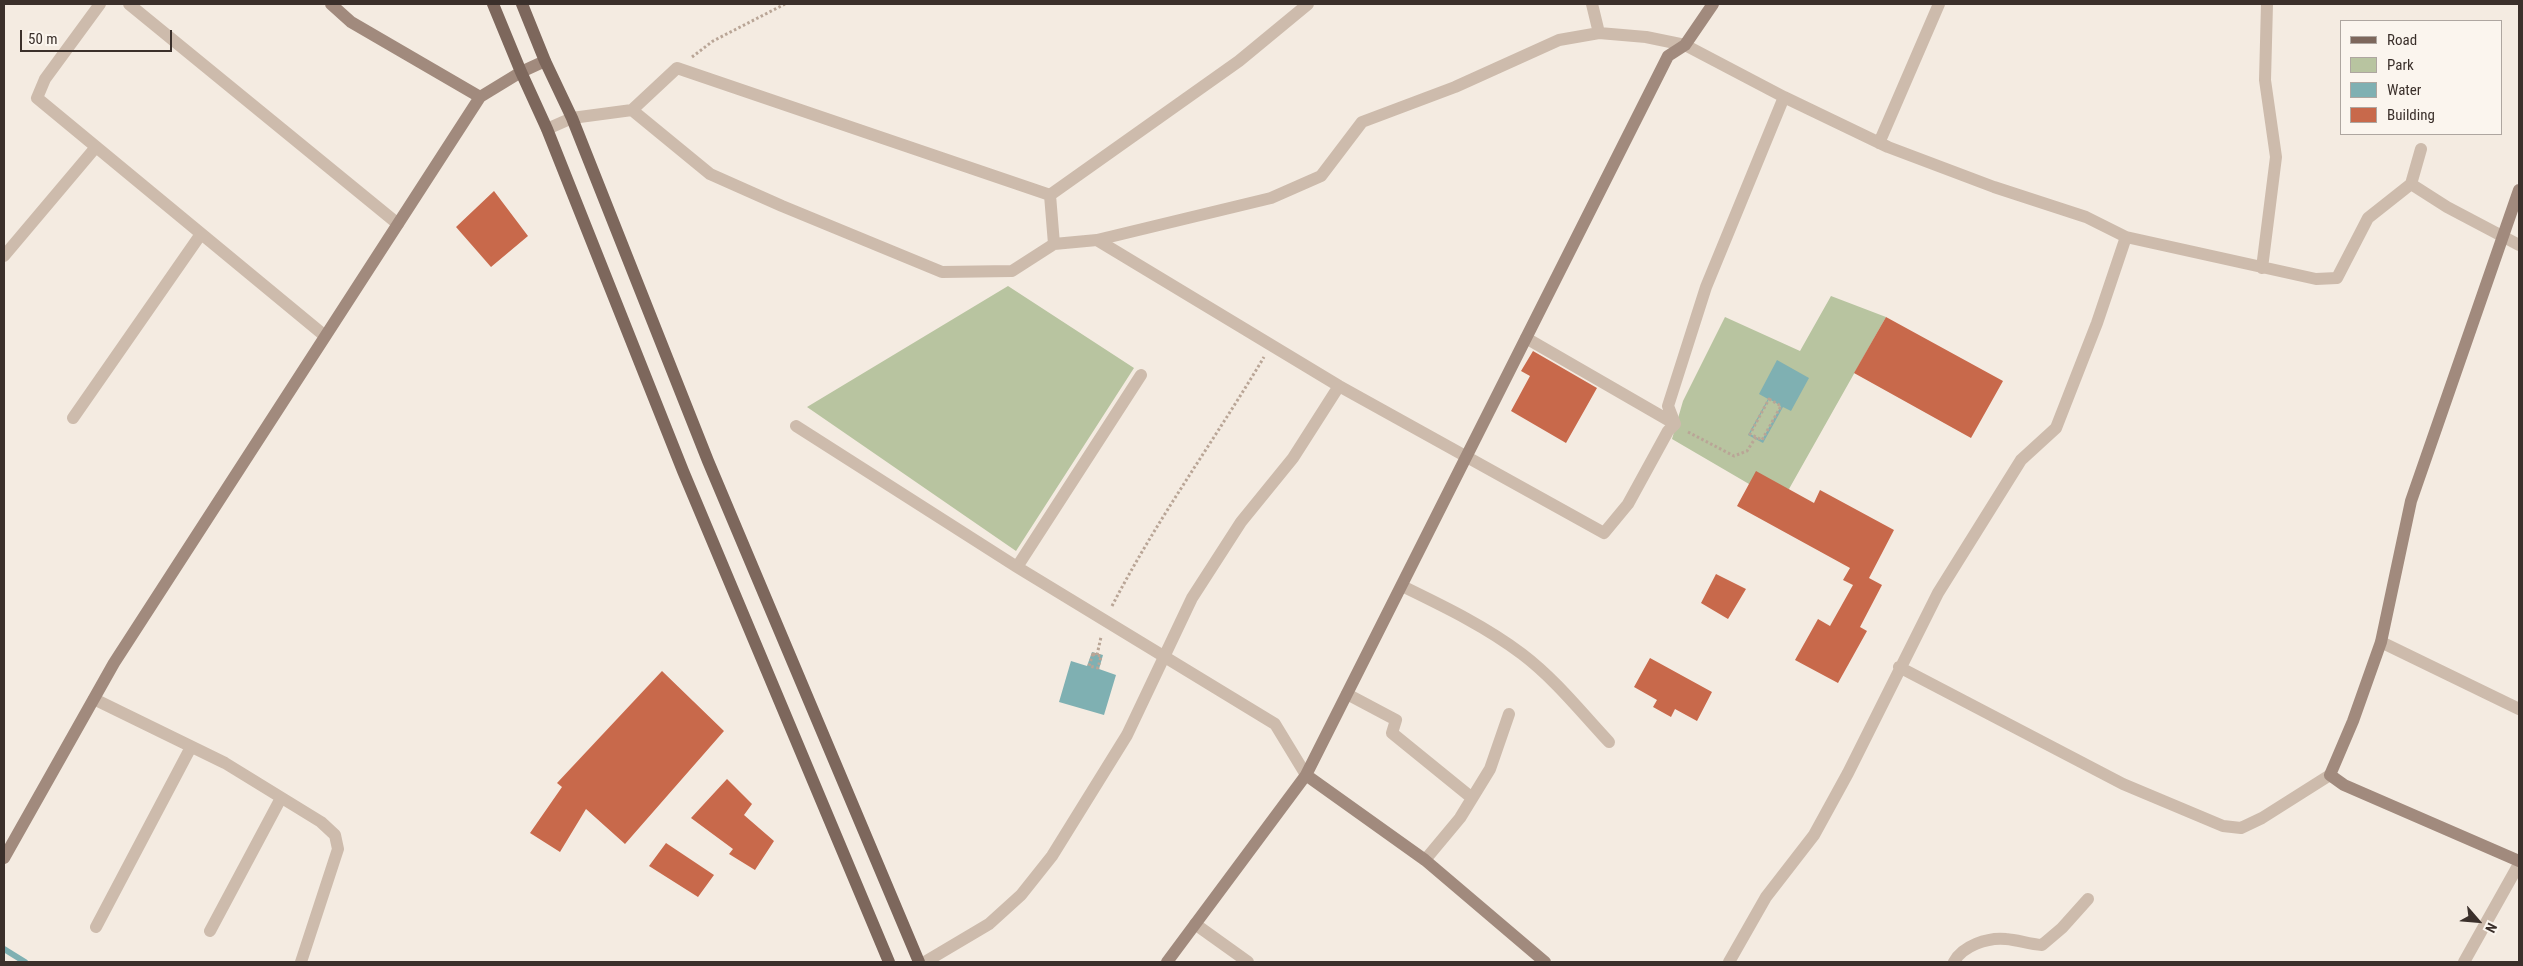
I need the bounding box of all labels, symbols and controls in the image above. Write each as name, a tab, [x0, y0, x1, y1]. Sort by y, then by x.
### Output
scale bar	[22, 20, 175, 52]
legend	[2340, 20, 2503, 135]
text: 50 m	[28, 30, 58, 48]
text: Road	[2387, 31, 2417, 49]
text: Park	[2387, 56, 2414, 74]
text: Water	[2387, 81, 2421, 99]
text: Building	[2387, 106, 2435, 124]
north arrow	[2453, 896, 2503, 946]
text: N	[2482, 920, 2500, 935]

